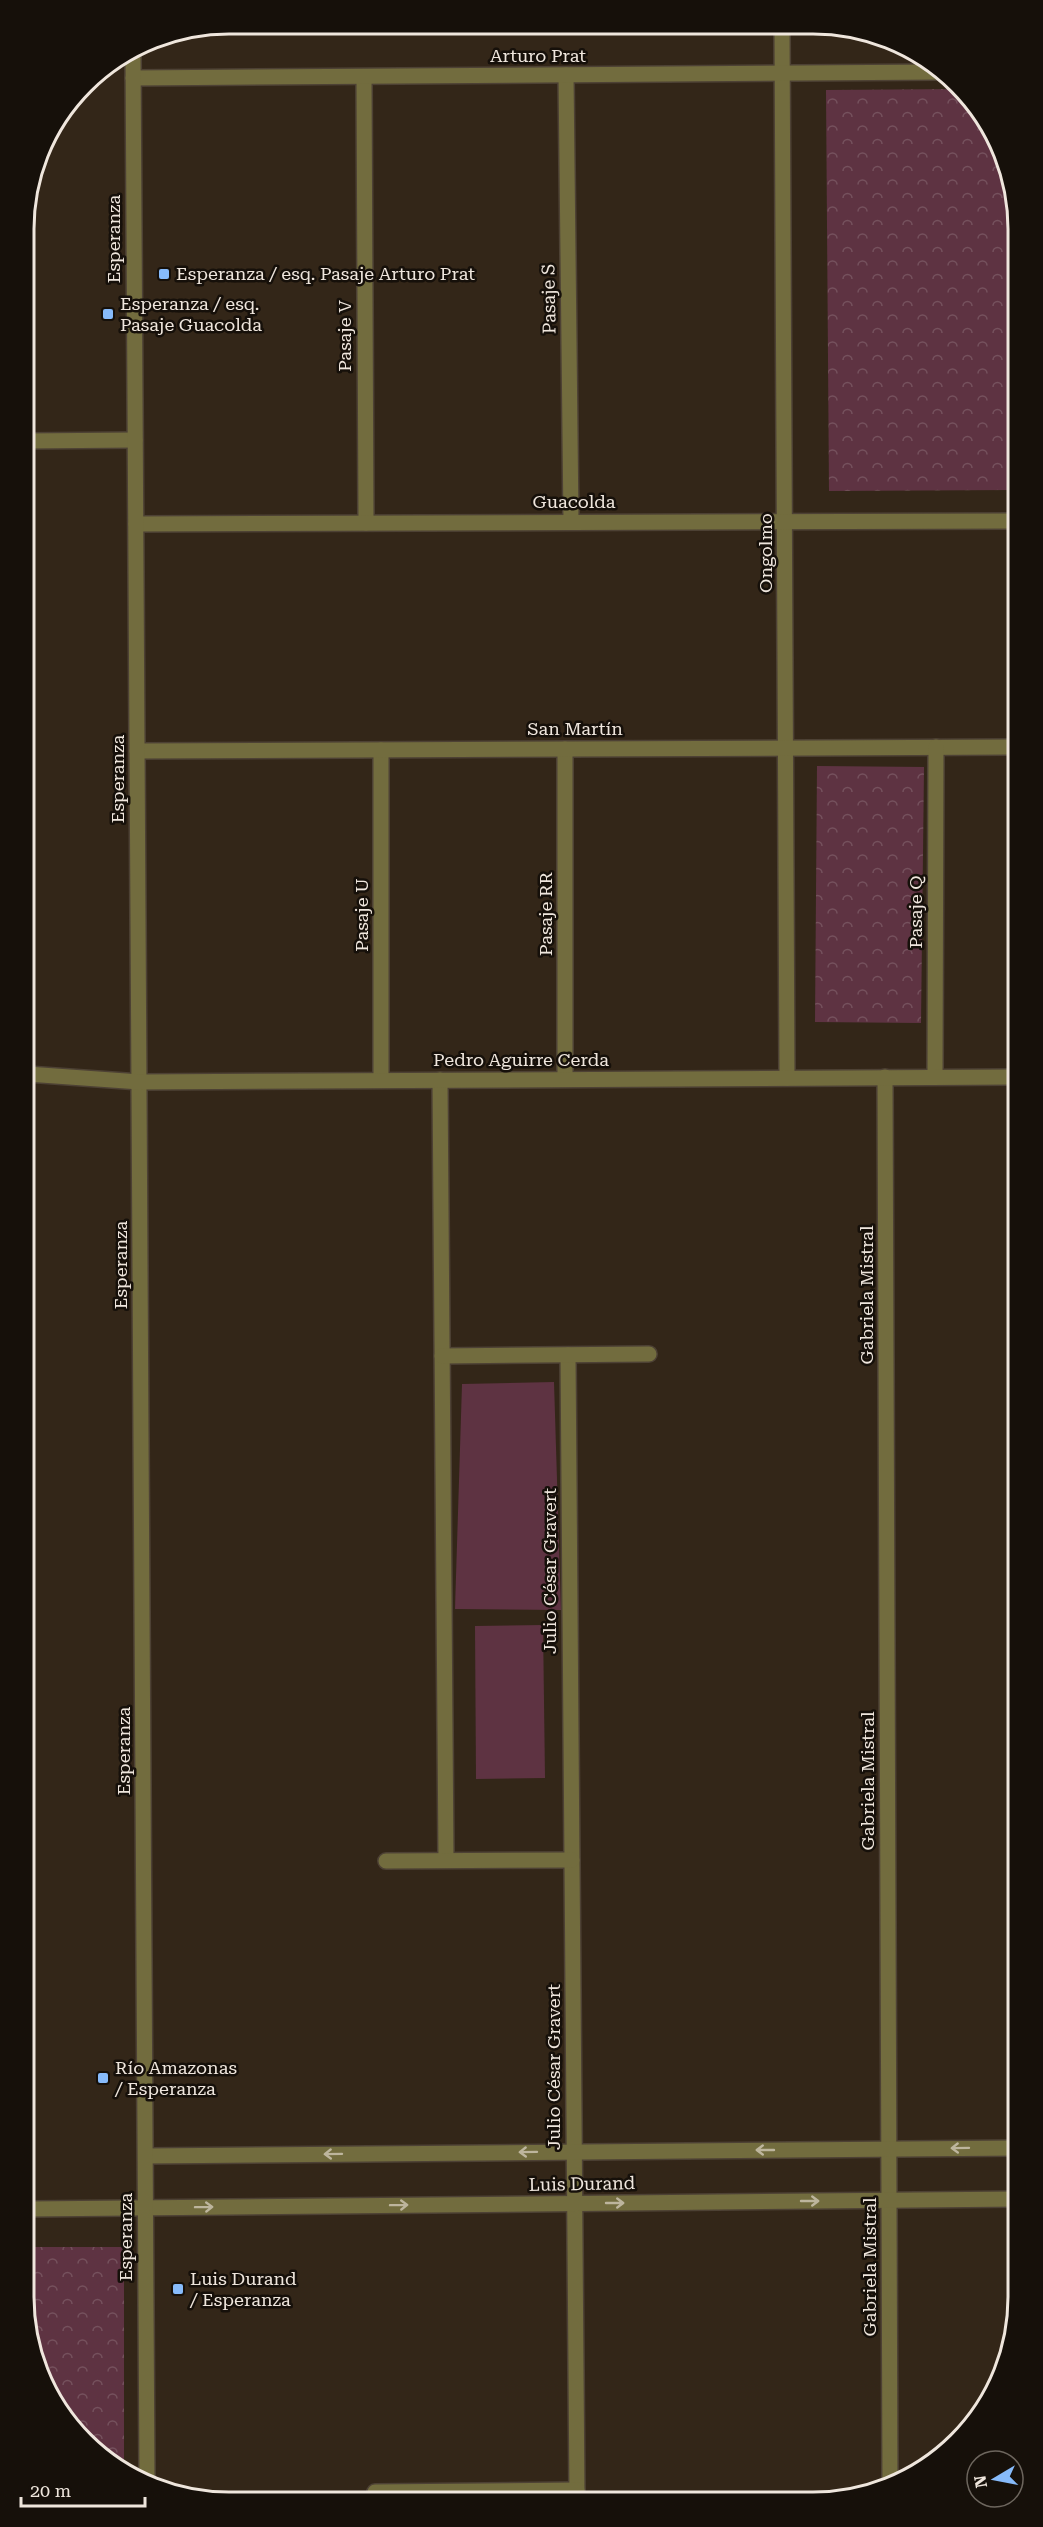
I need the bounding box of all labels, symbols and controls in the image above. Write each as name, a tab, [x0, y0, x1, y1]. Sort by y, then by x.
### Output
street label: Arturo Prat	[490, 45, 586, 66]
street label: Esperanza	[103, 194, 124, 283]
place label: Esperanza / esq. Pasaje Arturo Prat	[176, 263, 475, 284]
street label: Pasaje S	[537, 264, 560, 334]
marker: Esperanza / esq. Pasaje Arturo Prat	[157, 267, 171, 281]
place label: Esperanza / esq. Pasaje Guacolda	[120, 293, 262, 335]
street label: Pasaje V	[334, 300, 355, 372]
marker: Esperanza / esq. Pasaje Guacolda	[101, 307, 115, 321]
street label: Guacolda	[532, 491, 616, 512]
street label: Ongolmo	[755, 513, 776, 593]
street label: San Martín	[527, 718, 623, 739]
street label: Esperanza	[107, 734, 128, 823]
street label: Pasaje RR	[535, 872, 556, 956]
street label: Pasaje Q	[905, 875, 926, 949]
street label: Pasaje U	[351, 878, 372, 952]
street label: Pedro Aguirre Cerda	[433, 1049, 609, 1070]
street label: Esperanza	[110, 1220, 131, 1309]
street label: Gabriela Mistral	[856, 1225, 877, 1365]
street label: Julio César Gravert	[539, 1488, 560, 1654]
street label: Esperanza	[113, 1706, 134, 1795]
street label: Gabriela Mistral	[857, 1711, 878, 1851]
street label: Julio César Gravert	[543, 1984, 564, 2150]
place label: Río Amazonas / Esperanza	[114, 2057, 237, 2099]
marker: Río Amazonas / Esperanza	[96, 2071, 110, 2085]
one-way arrow	[950, 2142, 970, 2154]
one-way arrow	[755, 2144, 775, 2156]
one-way arrow	[518, 2146, 538, 2158]
one-way arrow	[323, 2148, 343, 2160]
street label: Luis Durand	[529, 2172, 636, 2195]
street label: Esperanza	[115, 2192, 136, 2281]
one-way arrow	[799, 2195, 819, 2207]
one-way arrow	[604, 2197, 624, 2209]
street label: Gabriela Mistral	[859, 2197, 880, 2337]
one-way arrow	[388, 2199, 408, 2211]
one-way arrow	[193, 2201, 213, 2213]
place label: Luis Durand / Esperanza	[189, 2268, 297, 2310]
marker: Luis Durand / Esperanza	[171, 2282, 185, 2296]
north arrow	[965, 2449, 1025, 2509]
scale bar	[21, 2470, 146, 2508]
text: N	[970, 2474, 991, 2489]
text: 20 m	[30, 2480, 71, 2501]

